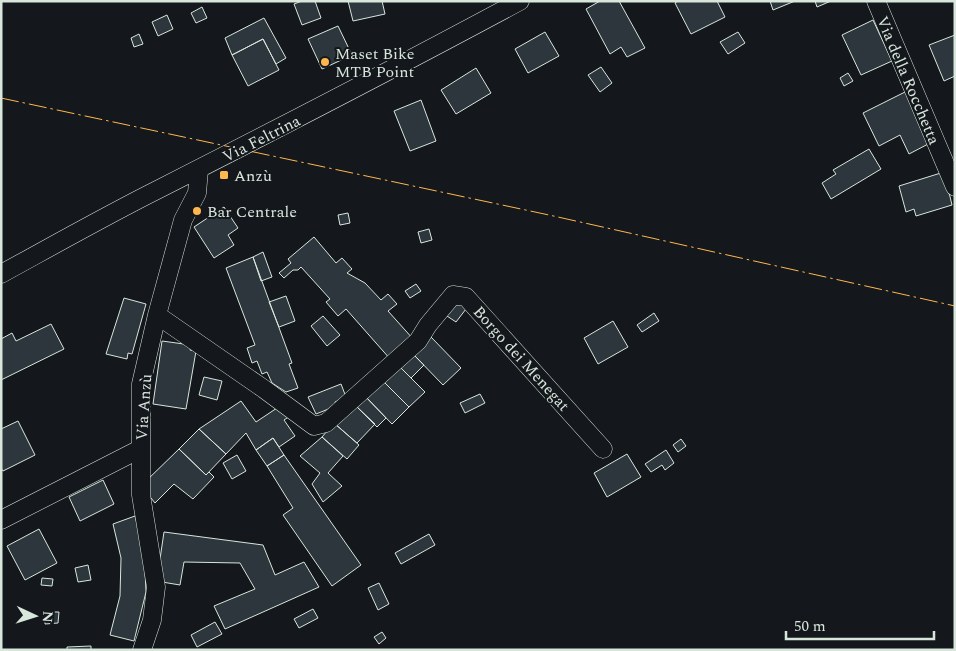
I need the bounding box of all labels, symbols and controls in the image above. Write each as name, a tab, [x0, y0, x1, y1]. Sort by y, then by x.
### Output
street label: Via della Rocchetta	[870, 12, 946, 148]
place label: Maset Bike MTB Point	[335, 42, 415, 84]
marker: Maset Bike MTB Point	[319, 56, 331, 68]
street label: Via Feltrina	[218, 109, 305, 169]
place label: Anzù	[234, 164, 272, 188]
marker: Anzù	[218, 169, 230, 181]
place label: Bar Centrale	[207, 200, 297, 224]
marker: Bar Centrale	[191, 205, 203, 217]
street label: Borgo dei Menegat	[467, 301, 575, 417]
street label: Via Anzù	[130, 373, 158, 441]
north arrow	[10, 591, 60, 641]
scale bar	[786, 608, 934, 640]
text: N	[37, 610, 58, 623]
text: 50 m	[794, 615, 826, 638]

